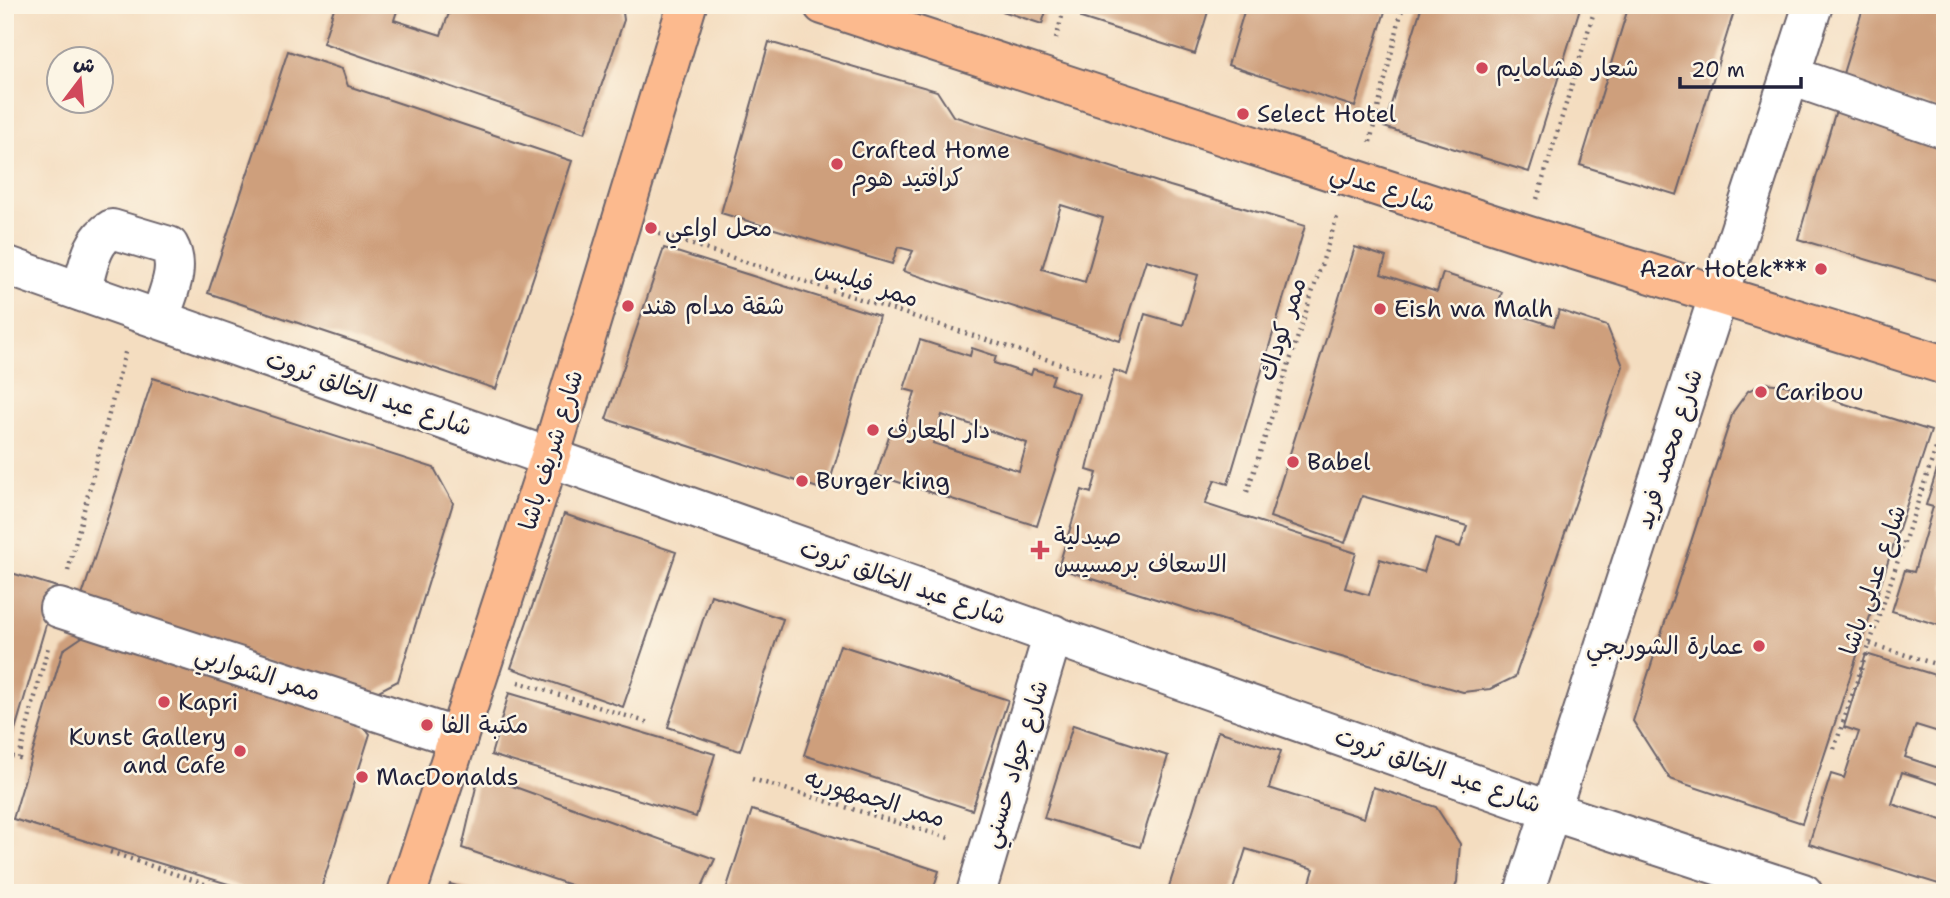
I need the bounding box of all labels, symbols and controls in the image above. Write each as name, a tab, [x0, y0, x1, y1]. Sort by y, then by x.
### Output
north arrow	[46, 46, 116, 116]
scale bar	[1680, 46, 1801, 90]
text: ش	[71, 49, 98, 79]
place label: شعار هشامايم	[1496, 52, 1639, 86]
text: 20 m	[1691, 56, 1745, 84]
marker: شعار هشامايم	[1474, 60, 1490, 76]
place label: Select Hotel	[1257, 98, 1397, 130]
marker: Select Hotel	[1235, 106, 1251, 122]
place label: Crafted Home كرافتيد هوم	[851, 134, 1010, 196]
marker: Crafted Home كرافتيد هوم	[829, 156, 845, 172]
street label: شارع عدلي	[1325, 156, 1440, 225]
place label: محل اواعي	[665, 212, 772, 249]
marker: محل اواعي	[643, 220, 659, 236]
street label: ممر فيلبس	[811, 251, 923, 315]
place label: Azar Hotek***	[1639, 253, 1807, 285]
marker: Azar Hotek***	[1813, 261, 1829, 277]
street label: ممر كوداك	[1250, 273, 1314, 385]
place label: شقة مدام هند	[642, 290, 785, 324]
place label: Eish wa Malh	[1394, 293, 1554, 325]
marker: شقة مدام هند	[620, 298, 636, 314]
marker: Eish wa Malh	[1372, 301, 1388, 317]
street label: شارع عبد الخالق ثروت	[261, 343, 476, 444]
street label: شارع محمد فريد	[1628, 365, 1711, 534]
street label: شارع شريف باشا	[511, 366, 592, 534]
place label: Caribou	[1775, 376, 1864, 408]
marker: Caribou	[1753, 384, 1769, 400]
place label: دار المعارف	[887, 414, 991, 446]
marker: دار المعارف	[865, 422, 881, 438]
place label: Babel	[1307, 446, 1371, 478]
marker: Babel	[1285, 454, 1301, 470]
place label: Burger king	[816, 465, 950, 497]
marker: Burger king	[794, 473, 810, 489]
street label: شارع عدلى باشا	[1832, 501, 1915, 660]
place label: صيدلية الاسعاف برمسيس	[1054, 520, 1227, 580]
street label: شارع عبد الخالق ثروت	[795, 532, 1010, 633]
marker: صيدلية الاسعاف برمسيس	[1032, 542, 1048, 558]
place label: عمارة الشوربجي	[1586, 630, 1745, 667]
street label: ممر الشواربي	[190, 638, 325, 713]
marker: عمارة الشوربجي	[1751, 638, 1767, 654]
street label: شارع جواد حسني	[974, 676, 1061, 853]
place label: Kapri	[178, 686, 238, 718]
marker: Kapri	[156, 694, 172, 710]
place label: مكتبة الفا	[441, 709, 529, 741]
marker: مكتبة الفا	[419, 717, 435, 733]
street label: شارع عبد الخالق ثروت	[1330, 720, 1545, 821]
place label: Kunst Gallery and Cafe	[69, 721, 226, 781]
marker: Kunst Gallery and Cafe	[232, 743, 248, 759]
place label: MacDonalds	[376, 761, 519, 793]
street label: ممر الجمهوريه	[801, 761, 949, 835]
marker: MacDonalds	[354, 769, 370, 785]

